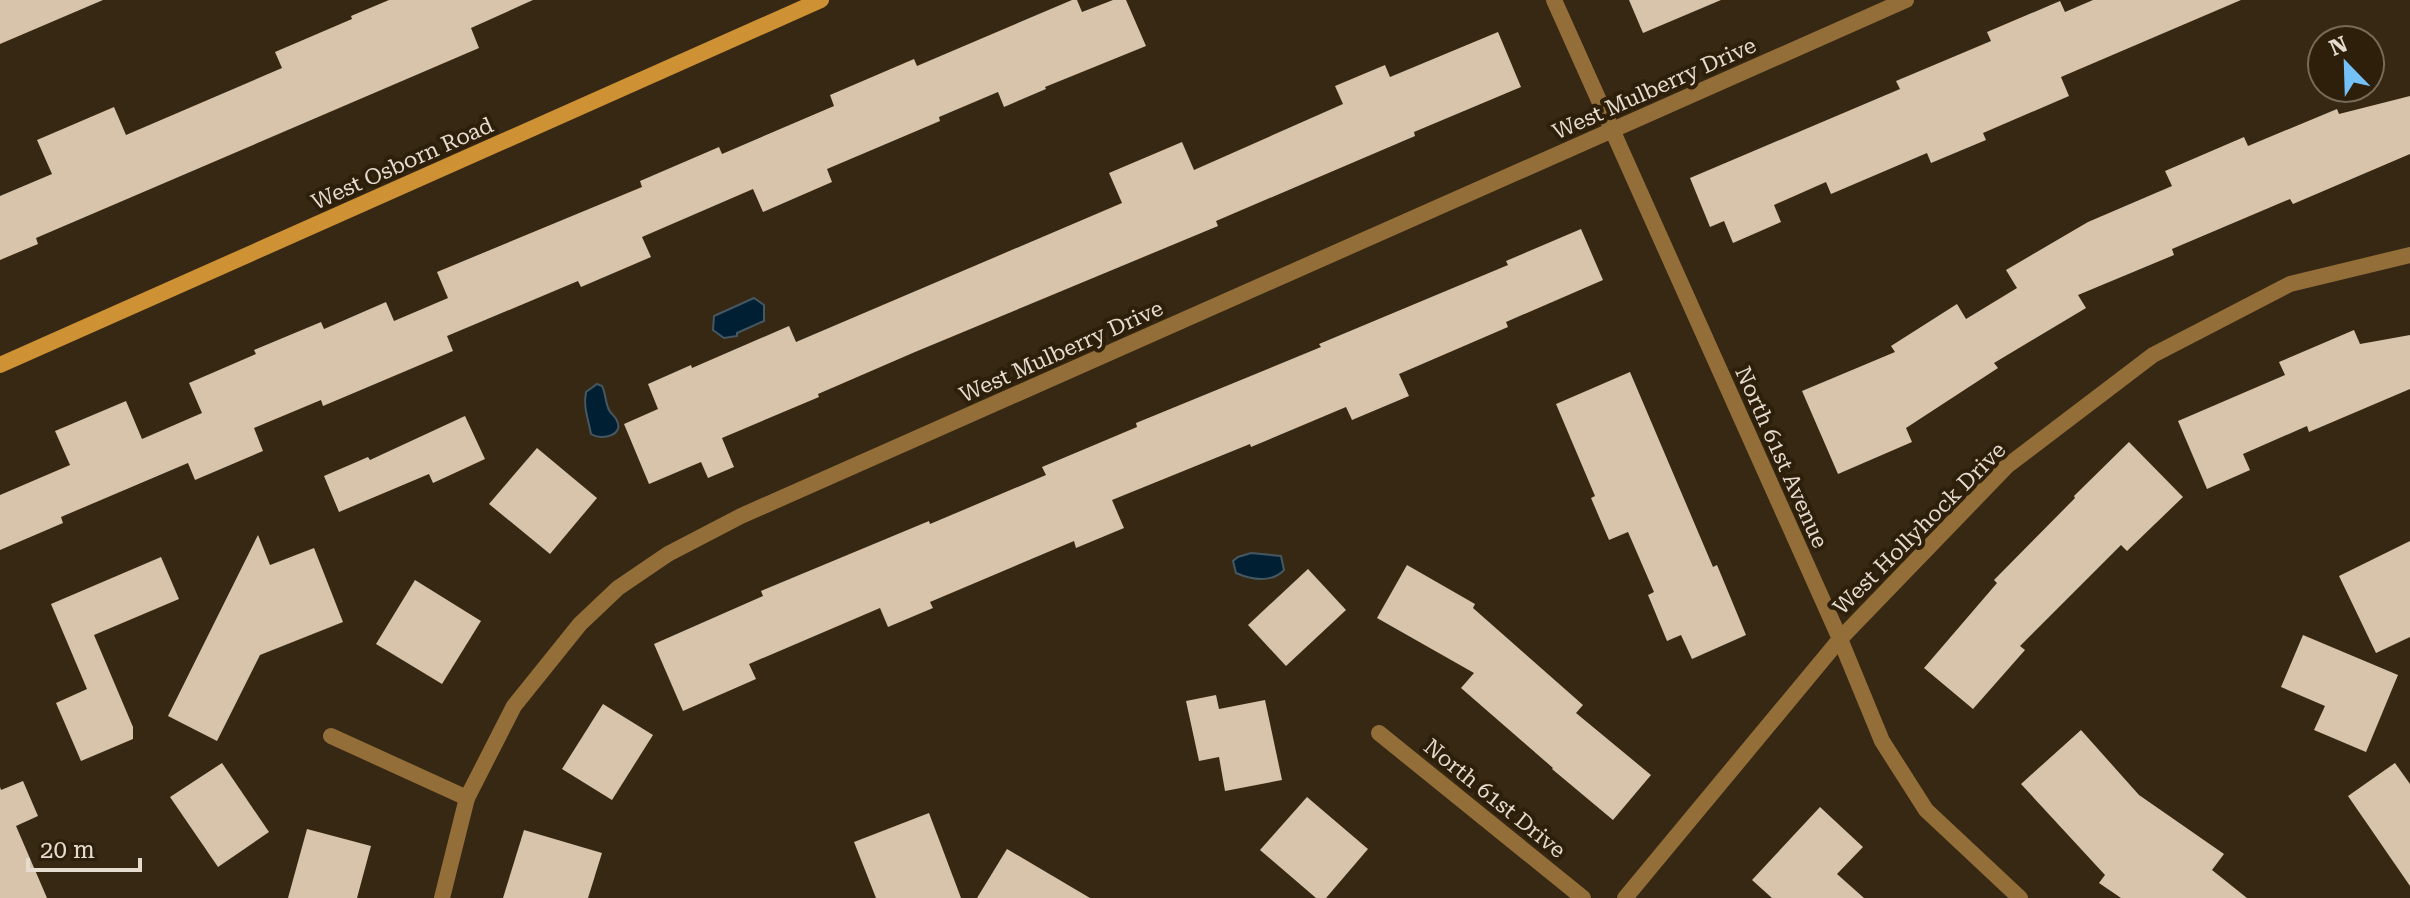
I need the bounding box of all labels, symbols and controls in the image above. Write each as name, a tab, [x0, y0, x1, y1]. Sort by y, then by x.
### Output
north arrow	[2306, 24, 2386, 104]
text: N	[2326, 31, 2351, 61]
street label: West Mulberry Drive	[1549, 32, 1760, 145]
street label: West Osborn Road	[308, 112, 497, 215]
street label: West Mulberry Drive	[956, 295, 1167, 408]
street label: North 61st Avenue	[1730, 363, 1833, 552]
street label: West Hollyhock Drive	[1828, 437, 2011, 620]
street label: North 61st Drive	[1419, 734, 1570, 863]
scale bar	[28, 822, 140, 872]
text: 20 m	[40, 836, 95, 864]

